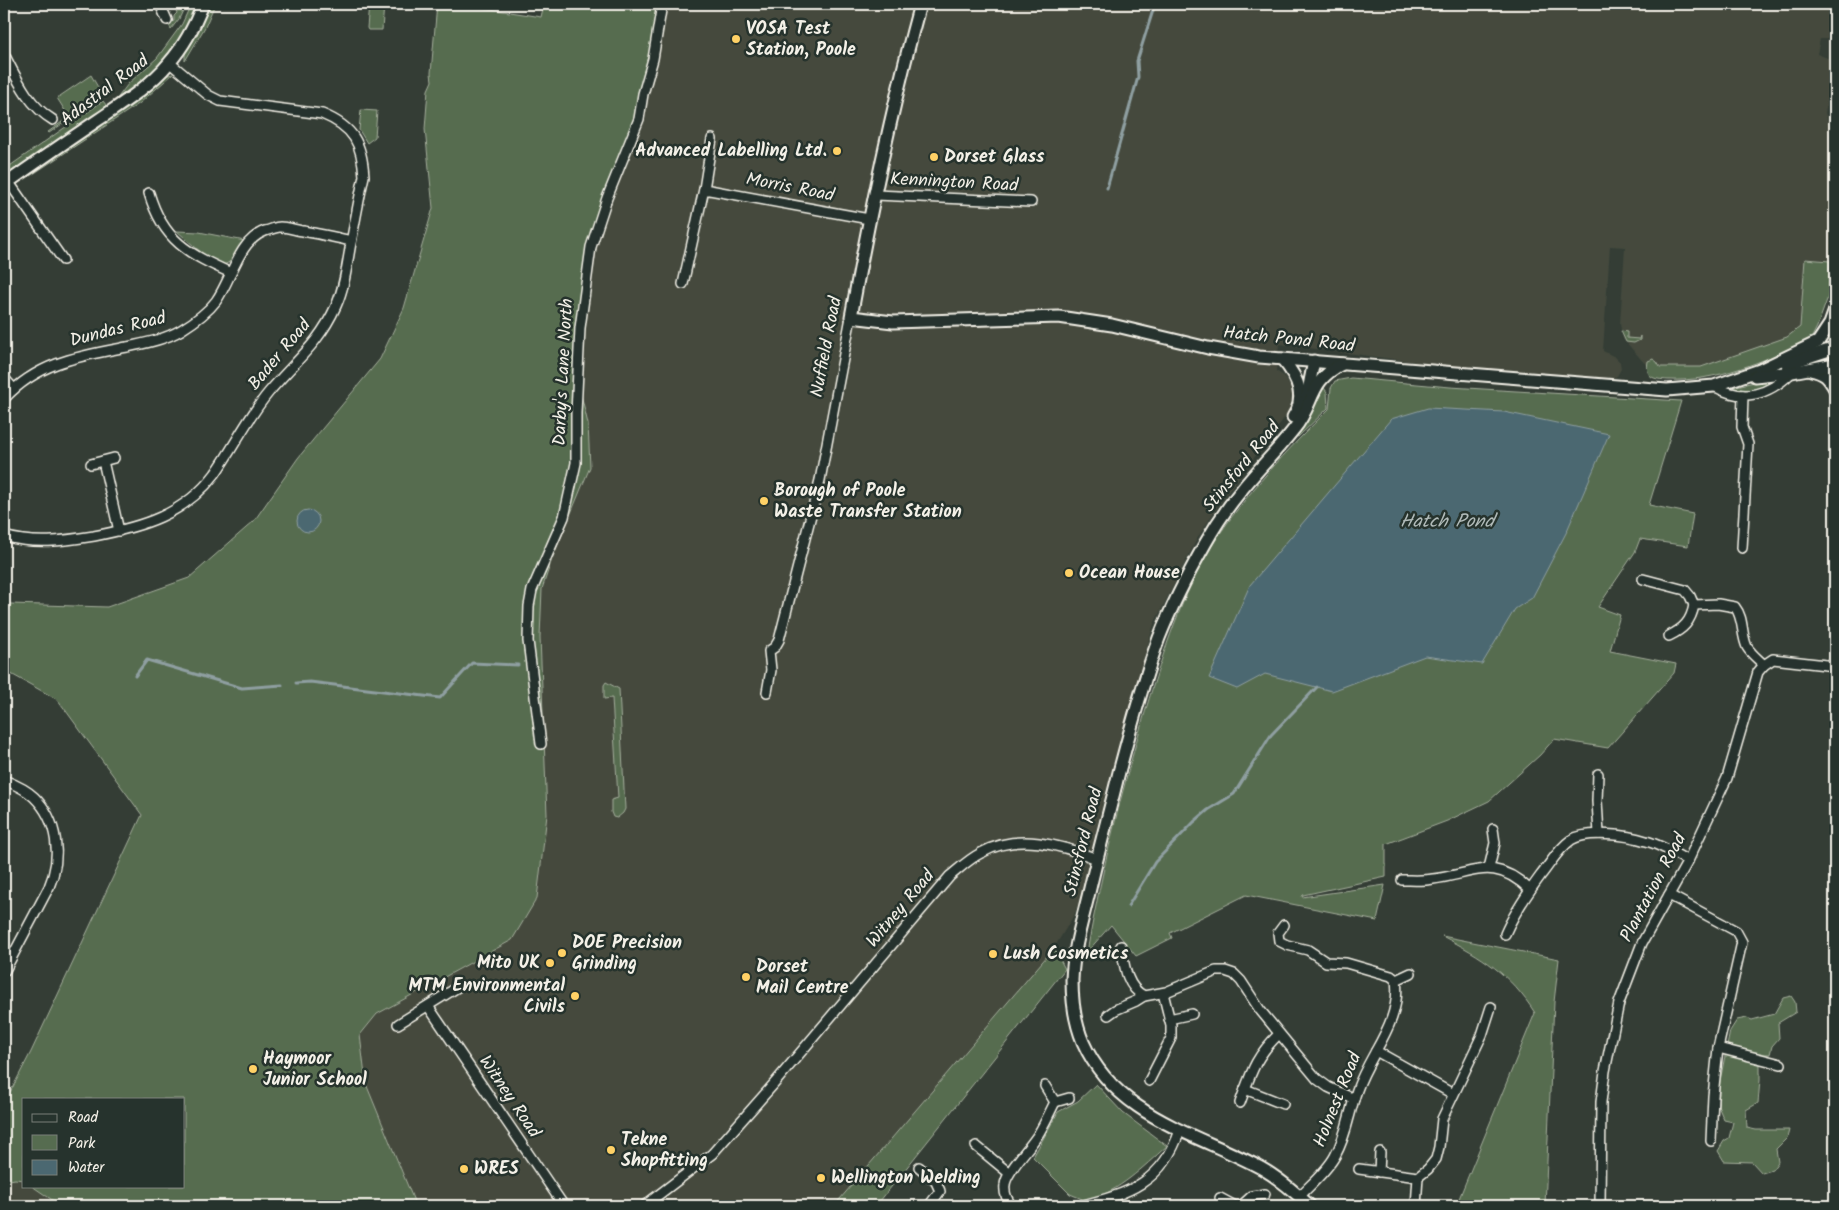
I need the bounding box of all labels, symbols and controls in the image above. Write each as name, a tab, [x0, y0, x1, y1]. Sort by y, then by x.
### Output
place label: VOSA Test Station, Poole	[746, 15, 856, 65]
marker: VOSA Test Station, Poole	[730, 33, 742, 45]
street label: Adastral Road	[54, 47, 157, 134]
place label: Advanced Labelling Ltd.	[635, 137, 827, 166]
place label: Dorset Glass	[944, 143, 1045, 172]
marker: Advanced Labelling Ltd.	[831, 145, 843, 157]
marker: Dorset Glass	[928, 151, 940, 163]
street label: Morris Road	[743, 165, 838, 211]
street label: Kennington Road	[889, 165, 1020, 201]
street label: Nuffield Road	[803, 293, 851, 400]
street label: Darby's Lane North	[546, 298, 582, 446]
street label: Dundas Road	[67, 304, 170, 356]
street label: Bader Road	[241, 312, 319, 397]
street label: Hatch Pond Road	[1222, 319, 1357, 361]
street label: Stinsford Road	[1196, 414, 1289, 519]
place label: Borough of Poole Waste Transfer Station	[774, 477, 962, 527]
marker: Borough of Poole Waste Transfer Station	[758, 495, 770, 507]
water label: Hatch Pond	[1400, 507, 1498, 537]
place label: Ocean House	[1079, 559, 1180, 588]
marker: Ocean House	[1063, 567, 1075, 579]
street label: Stinsford Road	[1056, 784, 1112, 899]
street label: Plantation Road	[1613, 827, 1695, 948]
street label: Witney Road	[859, 863, 943, 955]
place label: DOE Precision Grinding	[572, 929, 682, 979]
place label: Lush Cosmetics	[1003, 940, 1129, 969]
marker: DOE Precision Grinding	[556, 947, 568, 959]
marker: Lush Cosmetics	[987, 948, 999, 960]
place label: Mito UK	[477, 949, 540, 978]
place label: Dorset Mail Centre	[756, 953, 849, 1003]
marker: Mito UK	[544, 957, 556, 969]
marker: Dorset Mail Centre	[740, 971, 752, 983]
place label: MTM Environmental Civils	[409, 972, 566, 1022]
marker: MTM Environmental Civils	[569, 990, 581, 1002]
place label: Haymoor Junior School	[263, 1045, 367, 1095]
street label: Holnest Road	[1306, 1047, 1371, 1152]
street label: Witney Road	[470, 1050, 548, 1145]
marker: Haymoor Junior School	[247, 1063, 259, 1075]
legend	[22, 1098, 185, 1188]
text: Road	[68, 1106, 99, 1130]
place label: Tekne Shopfitting	[621, 1126, 708, 1176]
text: Park	[68, 1132, 96, 1156]
marker: Tekne Shopfitting	[605, 1144, 617, 1156]
place label: WRES	[474, 1155, 519, 1184]
text: Water	[68, 1156, 105, 1180]
marker: WRES	[458, 1163, 470, 1175]
place label: Wellington Welding	[831, 1164, 981, 1193]
marker: Wellington Welding	[815, 1172, 827, 1184]

